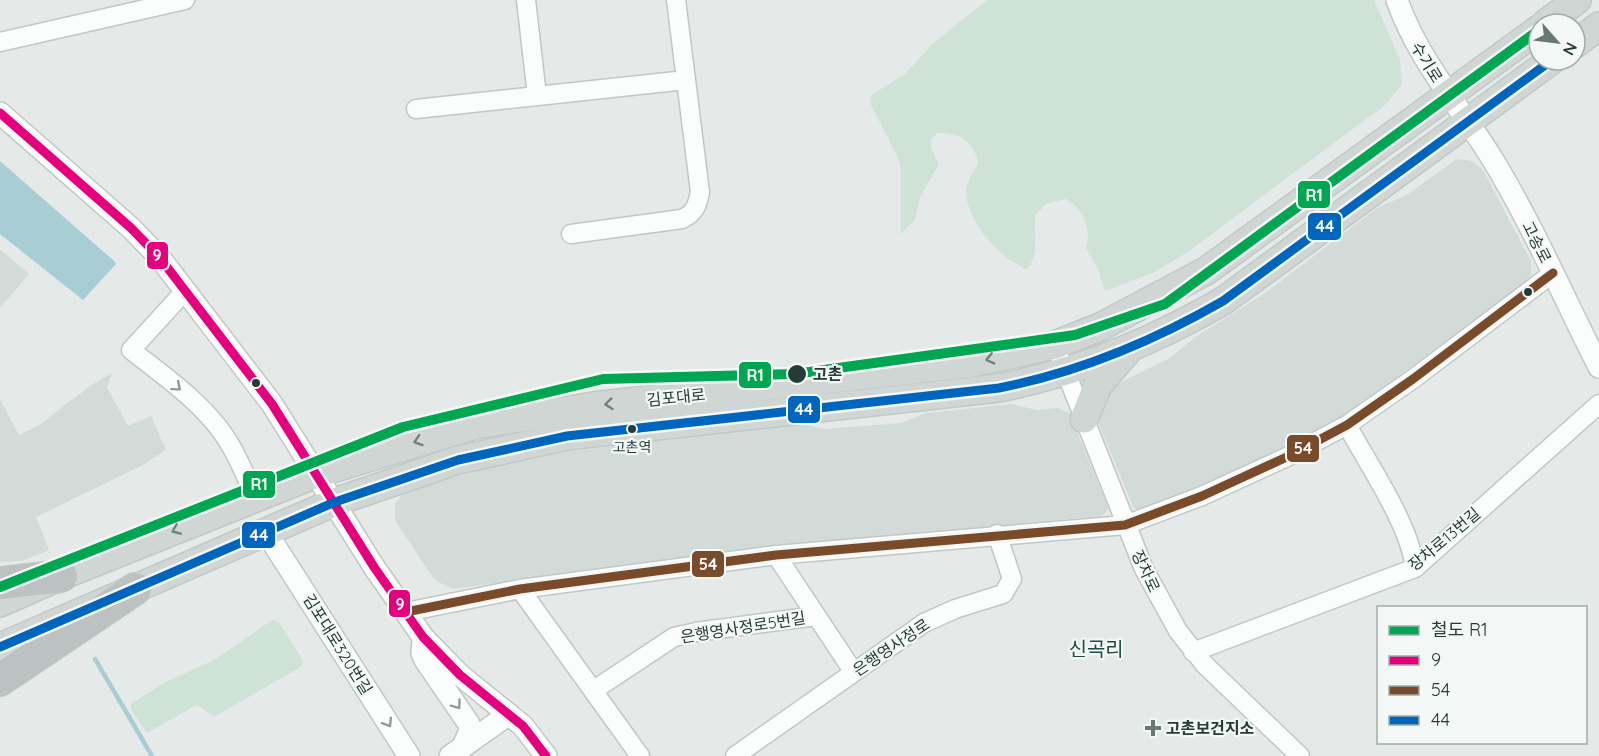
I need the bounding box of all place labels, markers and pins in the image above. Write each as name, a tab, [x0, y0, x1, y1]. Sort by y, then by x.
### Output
unlabelled marker	[1522, 286, 1534, 298]
marker: 고촌	[786, 363, 808, 385]
place label: 고촌	[813, 364, 842, 384]
unlabelled marker	[250, 377, 262, 389]
marker: 고촌역	[626, 423, 638, 435]
place label: 고촌역	[613, 438, 651, 456]
place label: 고촌보건지소	[1166, 718, 1255, 738]
marker: 고촌보건지소	[1144, 719, 1162, 737]

